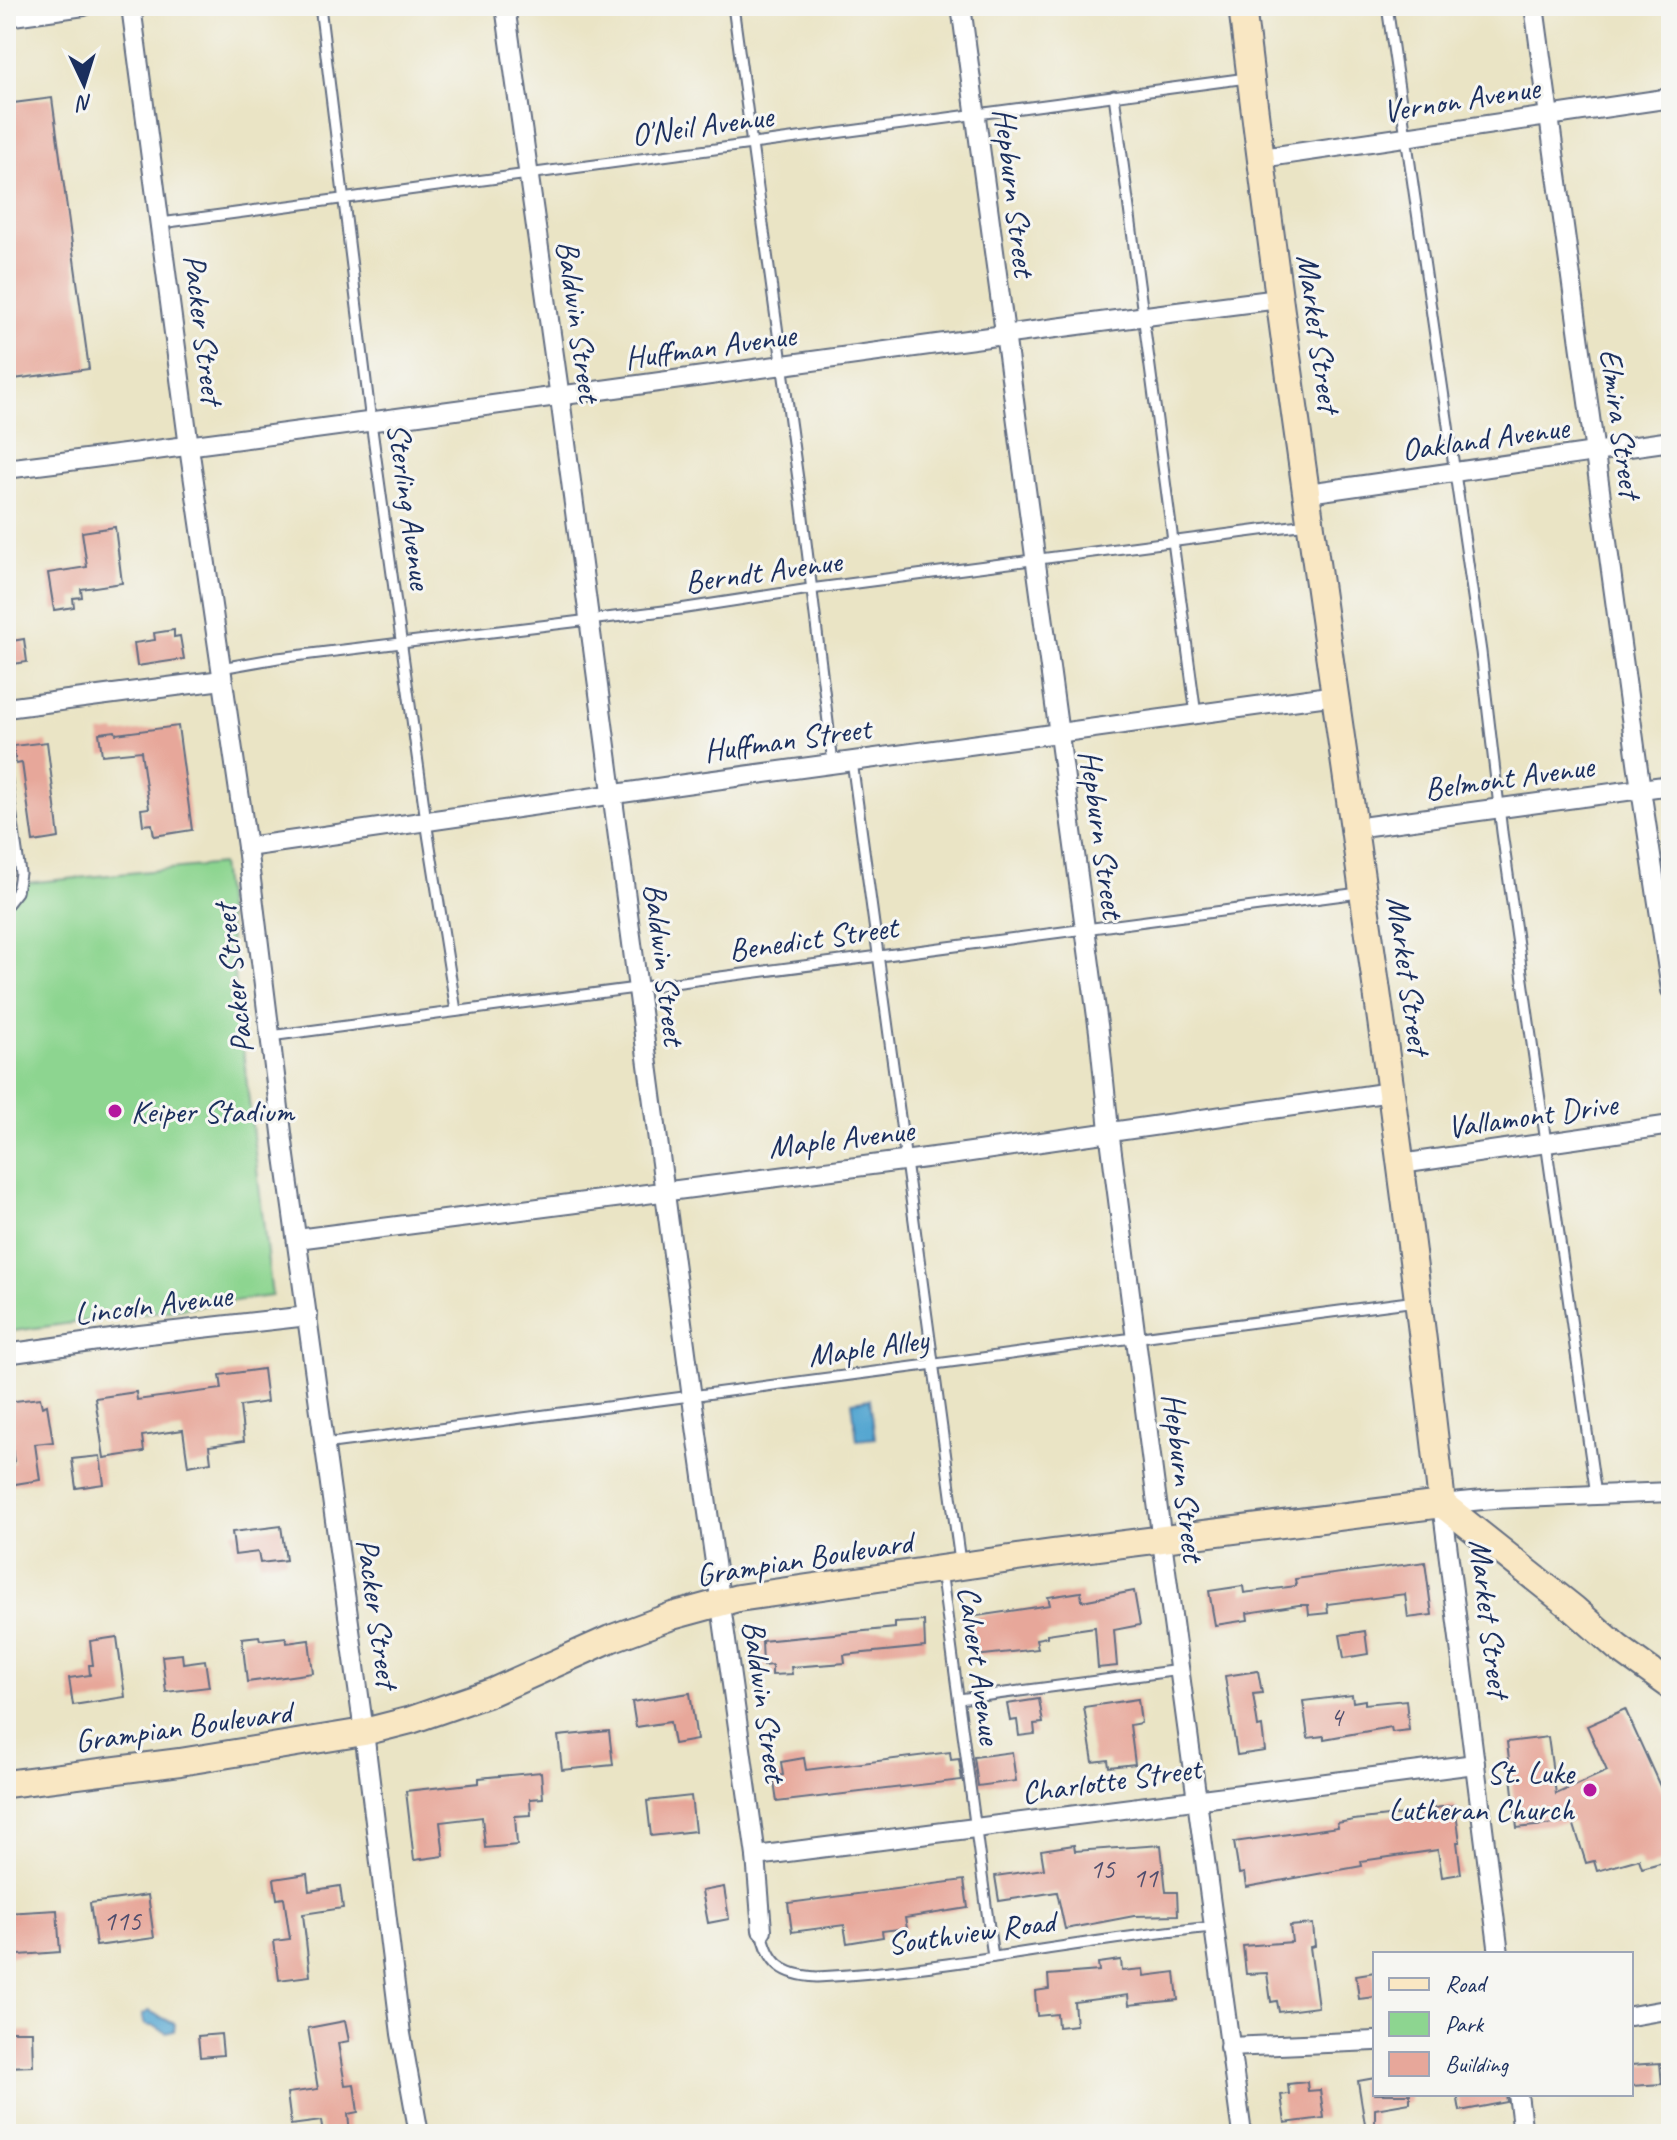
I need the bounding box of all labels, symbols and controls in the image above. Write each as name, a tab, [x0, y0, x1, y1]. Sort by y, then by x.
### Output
north arrow	[44, 44, 124, 124]
street label: Vernon Avenue	[1380, 66, 1545, 132]
text: N	[74, 89, 93, 118]
street label: O'Neil Avenue	[629, 95, 778, 156]
street label: Hepburn Street	[984, 106, 1046, 282]
street label: Baldwin Street	[547, 238, 611, 408]
street label: Packer Street	[174, 252, 234, 410]
street label: Market Street	[1287, 252, 1350, 419]
street label: Huffman Avenue	[622, 314, 801, 379]
street label: Elmira Street	[1590, 346, 1652, 504]
street label: Oakland Avenue	[1399, 406, 1574, 471]
street label: Sterling Avenue	[378, 421, 442, 594]
street label: Berndt Avenue	[682, 540, 847, 603]
street label: Huffman Street	[701, 707, 876, 771]
street label: Belmont Avenue	[1422, 745, 1599, 810]
street label: Hepburn Street	[1069, 748, 1134, 924]
street label: Baldwin Street	[634, 881, 695, 1051]
street label: Market Street	[1377, 894, 1440, 1061]
street label: Packer Street	[203, 898, 263, 1056]
street label: Benedict Street	[726, 906, 903, 971]
street label: Vallamont Drive	[1445, 1083, 1622, 1148]
place label: Keiper Stadium	[131, 1091, 296, 1132]
marker: Keiper Stadium	[106, 1102, 124, 1120]
street label: Maple Avenue	[766, 1109, 919, 1168]
street label: Lincoln Avenue	[72, 1274, 237, 1334]
street label: Maple Alley	[805, 1318, 933, 1376]
street label: Hepburn Street	[1153, 1391, 1215, 1567]
street label: Grampian Boulevard	[693, 1520, 920, 1596]
street label: Packer Street	[347, 1536, 409, 1695]
street label: Market Street	[1459, 1537, 1520, 1704]
street label: Calvert Avenue	[948, 1583, 1011, 1749]
street label: Baldwin Street	[733, 1618, 797, 1788]
street label: Grampian Boulevard	[72, 1690, 299, 1762]
house number: 4	[1330, 1699, 1345, 1734]
street label: Charlotte Street	[1019, 1747, 1207, 1813]
place label: St. Luke Lutheran Church	[1389, 1752, 1577, 1830]
marker: St. Luke Lutheran Church	[1581, 1781, 1599, 1799]
house number: 15	[1089, 1851, 1116, 1886]
house number: 11	[1132, 1860, 1159, 1895]
street label: Southview Road	[885, 1900, 1063, 1965]
house number: 115	[103, 1903, 142, 1938]
legend	[1373, 1952, 1633, 2096]
text: Road	[1445, 1969, 1489, 1999]
text: Park	[1445, 2009, 1485, 2039]
text: Building	[1445, 2049, 1510, 2079]

